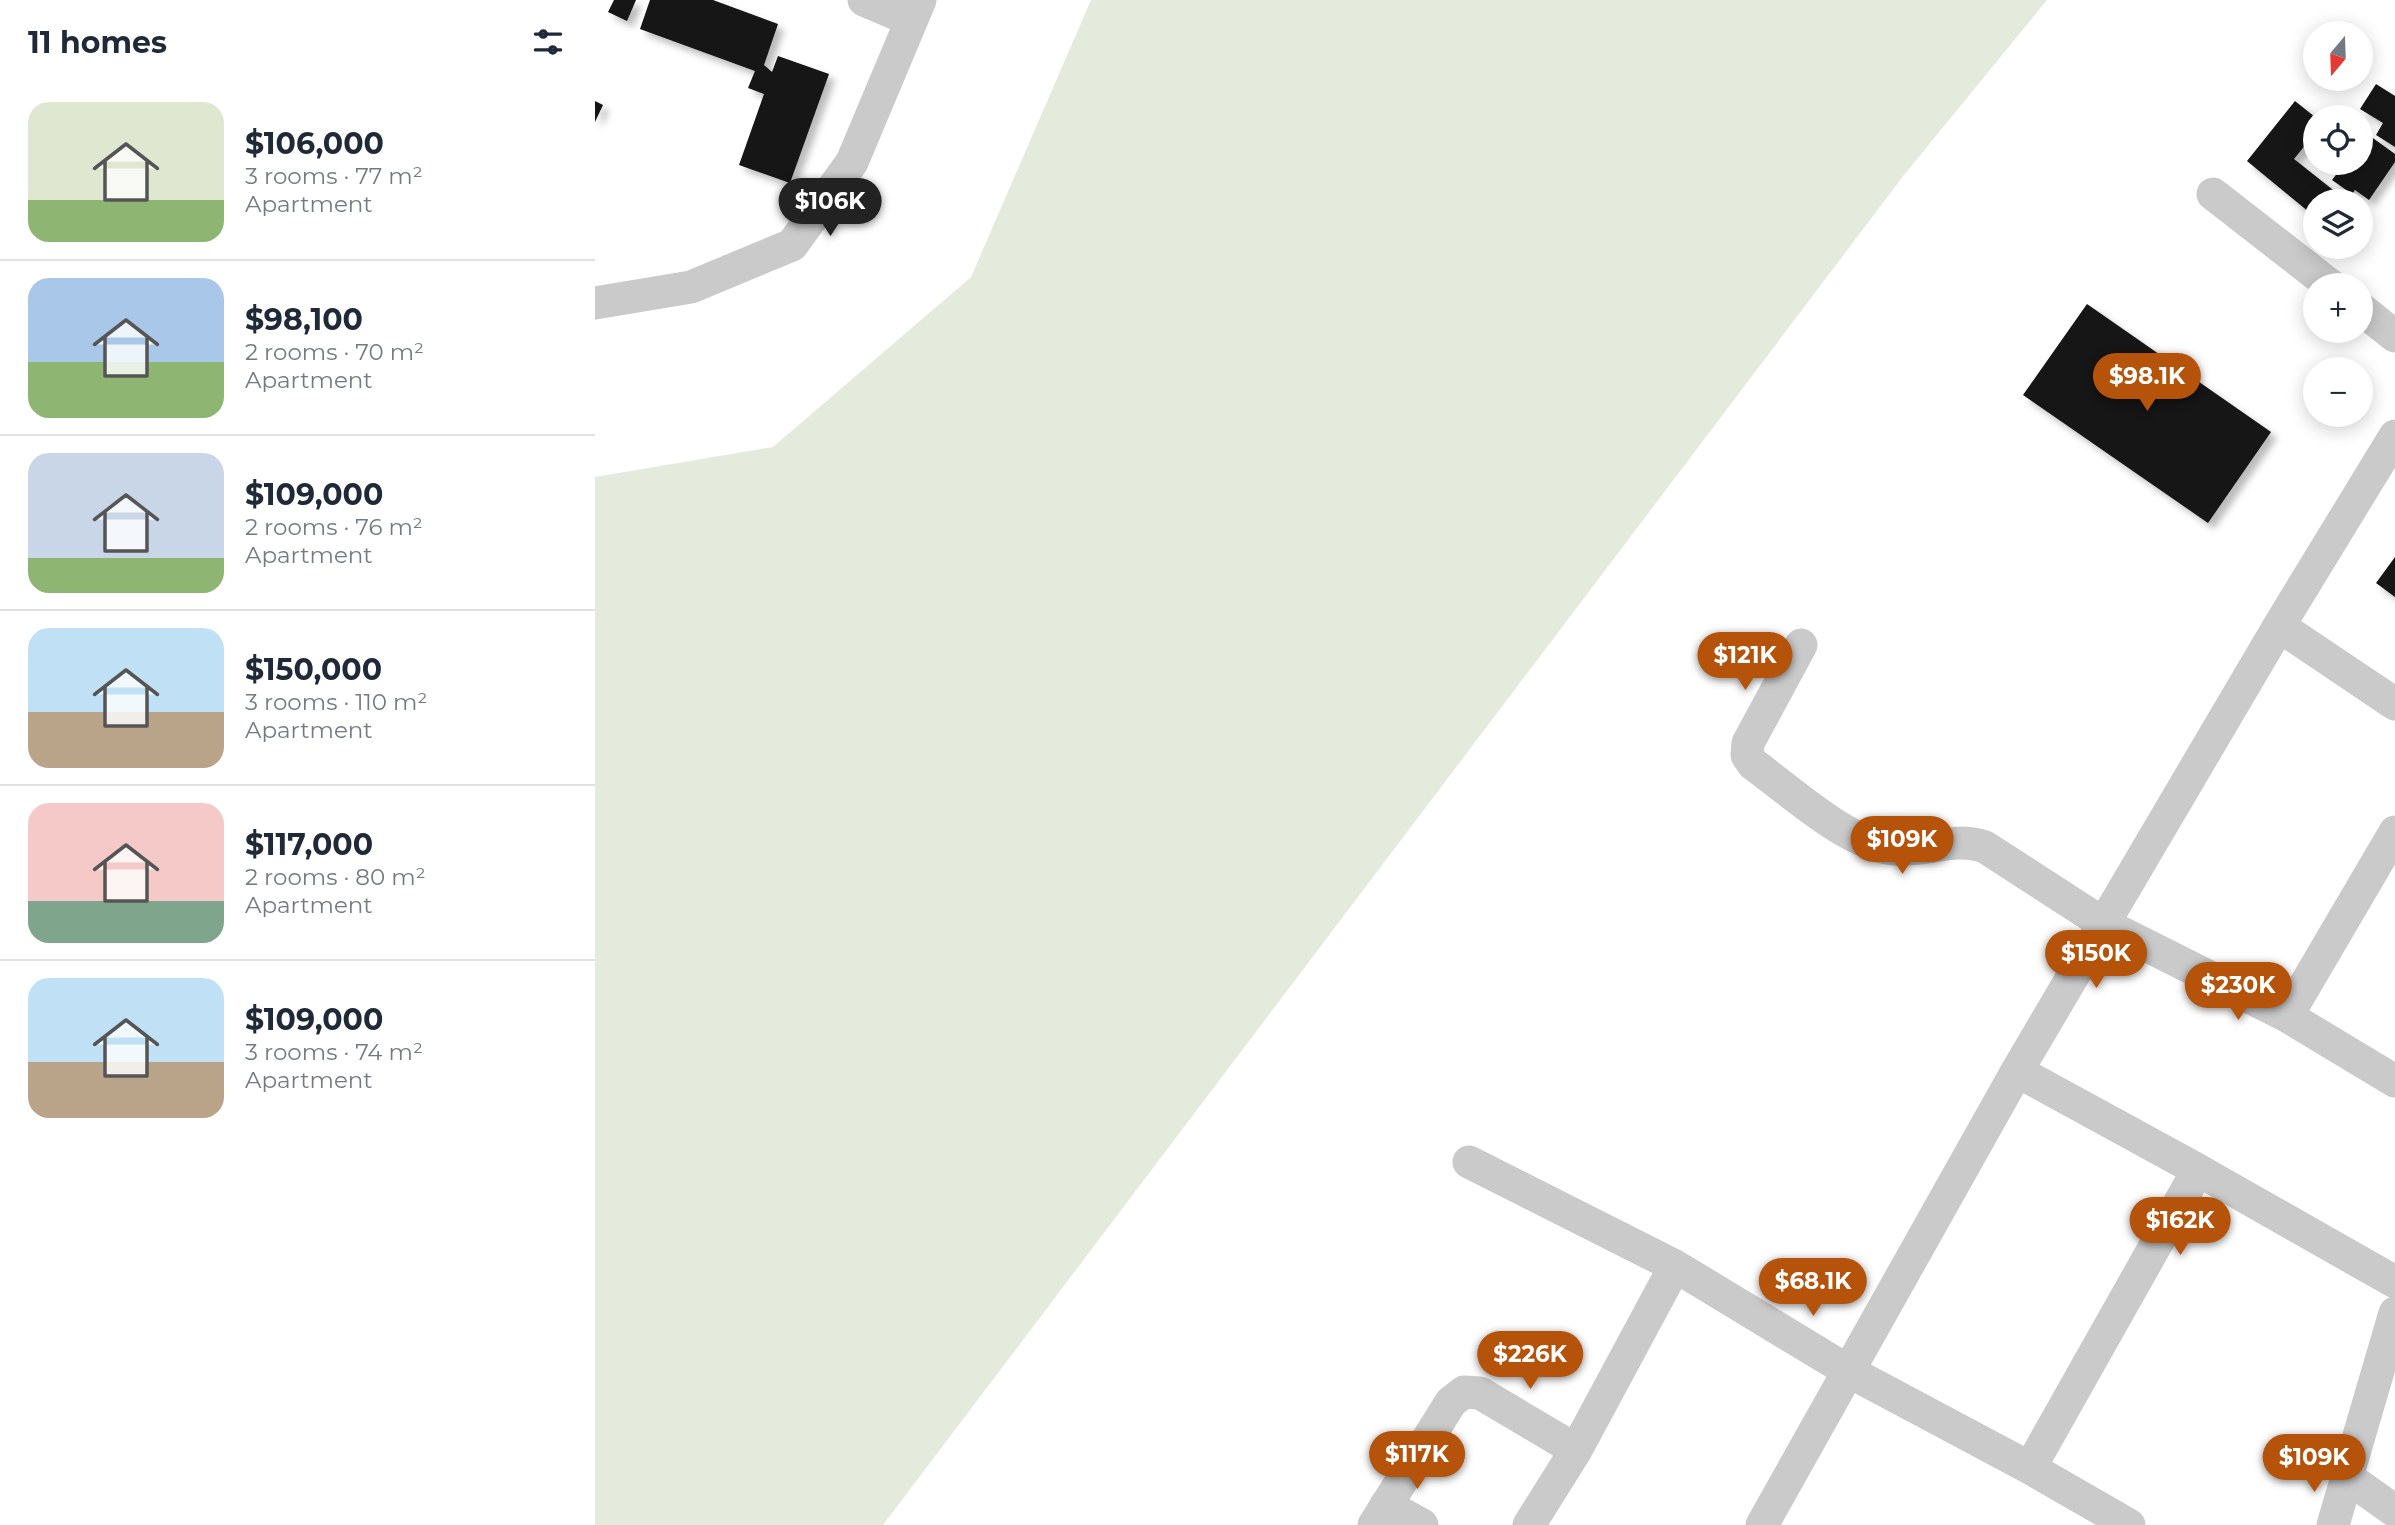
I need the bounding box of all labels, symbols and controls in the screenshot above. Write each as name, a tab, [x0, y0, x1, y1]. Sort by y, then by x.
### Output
north arrow	[2303, 21, 2373, 91]
map controls	[2303, 21, 2373, 427]
icon: filters	[529, 23, 567, 61]
text: 11 homes	[28, 24, 167, 61]
button: locate	[2303, 105, 2373, 175]
text: $106,000	[245, 125, 384, 162]
icon: home	[84, 130, 168, 214]
text: 3 rooms · 77 m²	[245, 162, 423, 190]
pin: $106K	[781, 178, 879, 238]
text: $106K	[795, 187, 865, 215]
button: layers	[2303, 189, 2373, 259]
text: Apartment	[245, 190, 373, 218]
button: +	[2303, 273, 2373, 343]
text: $98,100	[245, 301, 363, 338]
icon: home	[84, 306, 168, 390]
text: 2 rooms · 70 m²	[245, 338, 424, 366]
pin: $98.1K	[2090, 354, 2204, 413]
button: −	[2303, 357, 2373, 427]
text: $98.1K	[2109, 362, 2185, 390]
text: Apartment	[245, 366, 373, 394]
text: $109,000	[245, 476, 383, 513]
icon: home	[84, 481, 168, 565]
text: 2 rooms · 76 m²	[245, 513, 423, 541]
text: Apartment	[245, 541, 373, 569]
pin: $121K	[1696, 632, 1794, 692]
text: $121K	[1713, 641, 1777, 669]
text: $150,000	[245, 651, 382, 688]
icon: home	[84, 656, 168, 740]
text: 3 rooms · 110 m²	[245, 688, 427, 716]
text: Apartment	[245, 716, 373, 744]
pin: $109K	[1853, 816, 1951, 876]
text: $109K	[1867, 825, 1937, 853]
text: $117,000	[245, 826, 373, 863]
icon: home	[84, 831, 168, 915]
text: 2 rooms · 80 m²	[245, 863, 426, 891]
text: Apartment	[245, 891, 373, 919]
pin: $150K	[2047, 930, 2145, 990]
text: $150K	[2061, 939, 2131, 967]
pin: $230K	[2189, 962, 2287, 1022]
text: $230K	[2201, 971, 2275, 999]
text: $109,000	[245, 1001, 383, 1038]
icon: home	[84, 1006, 168, 1090]
text: 3 rooms · 74 m²	[245, 1038, 423, 1066]
text: Apartment	[245, 1066, 373, 1094]
pin: $162K	[2131, 1198, 2229, 1257]
text: $162K	[2146, 1206, 2214, 1234]
pin: $68.1K	[1756, 1258, 1870, 1318]
text: $68.1K	[1775, 1267, 1851, 1295]
pin: $226K	[1481, 1332, 1579, 1391]
text: $226K	[1493, 1340, 1567, 1368]
pin: $117K	[1368, 1432, 1466, 1491]
pin: $109K	[2265, 1434, 2363, 1494]
text: $117K	[1385, 1440, 1449, 1468]
text: $109K	[2279, 1443, 2349, 1471]

